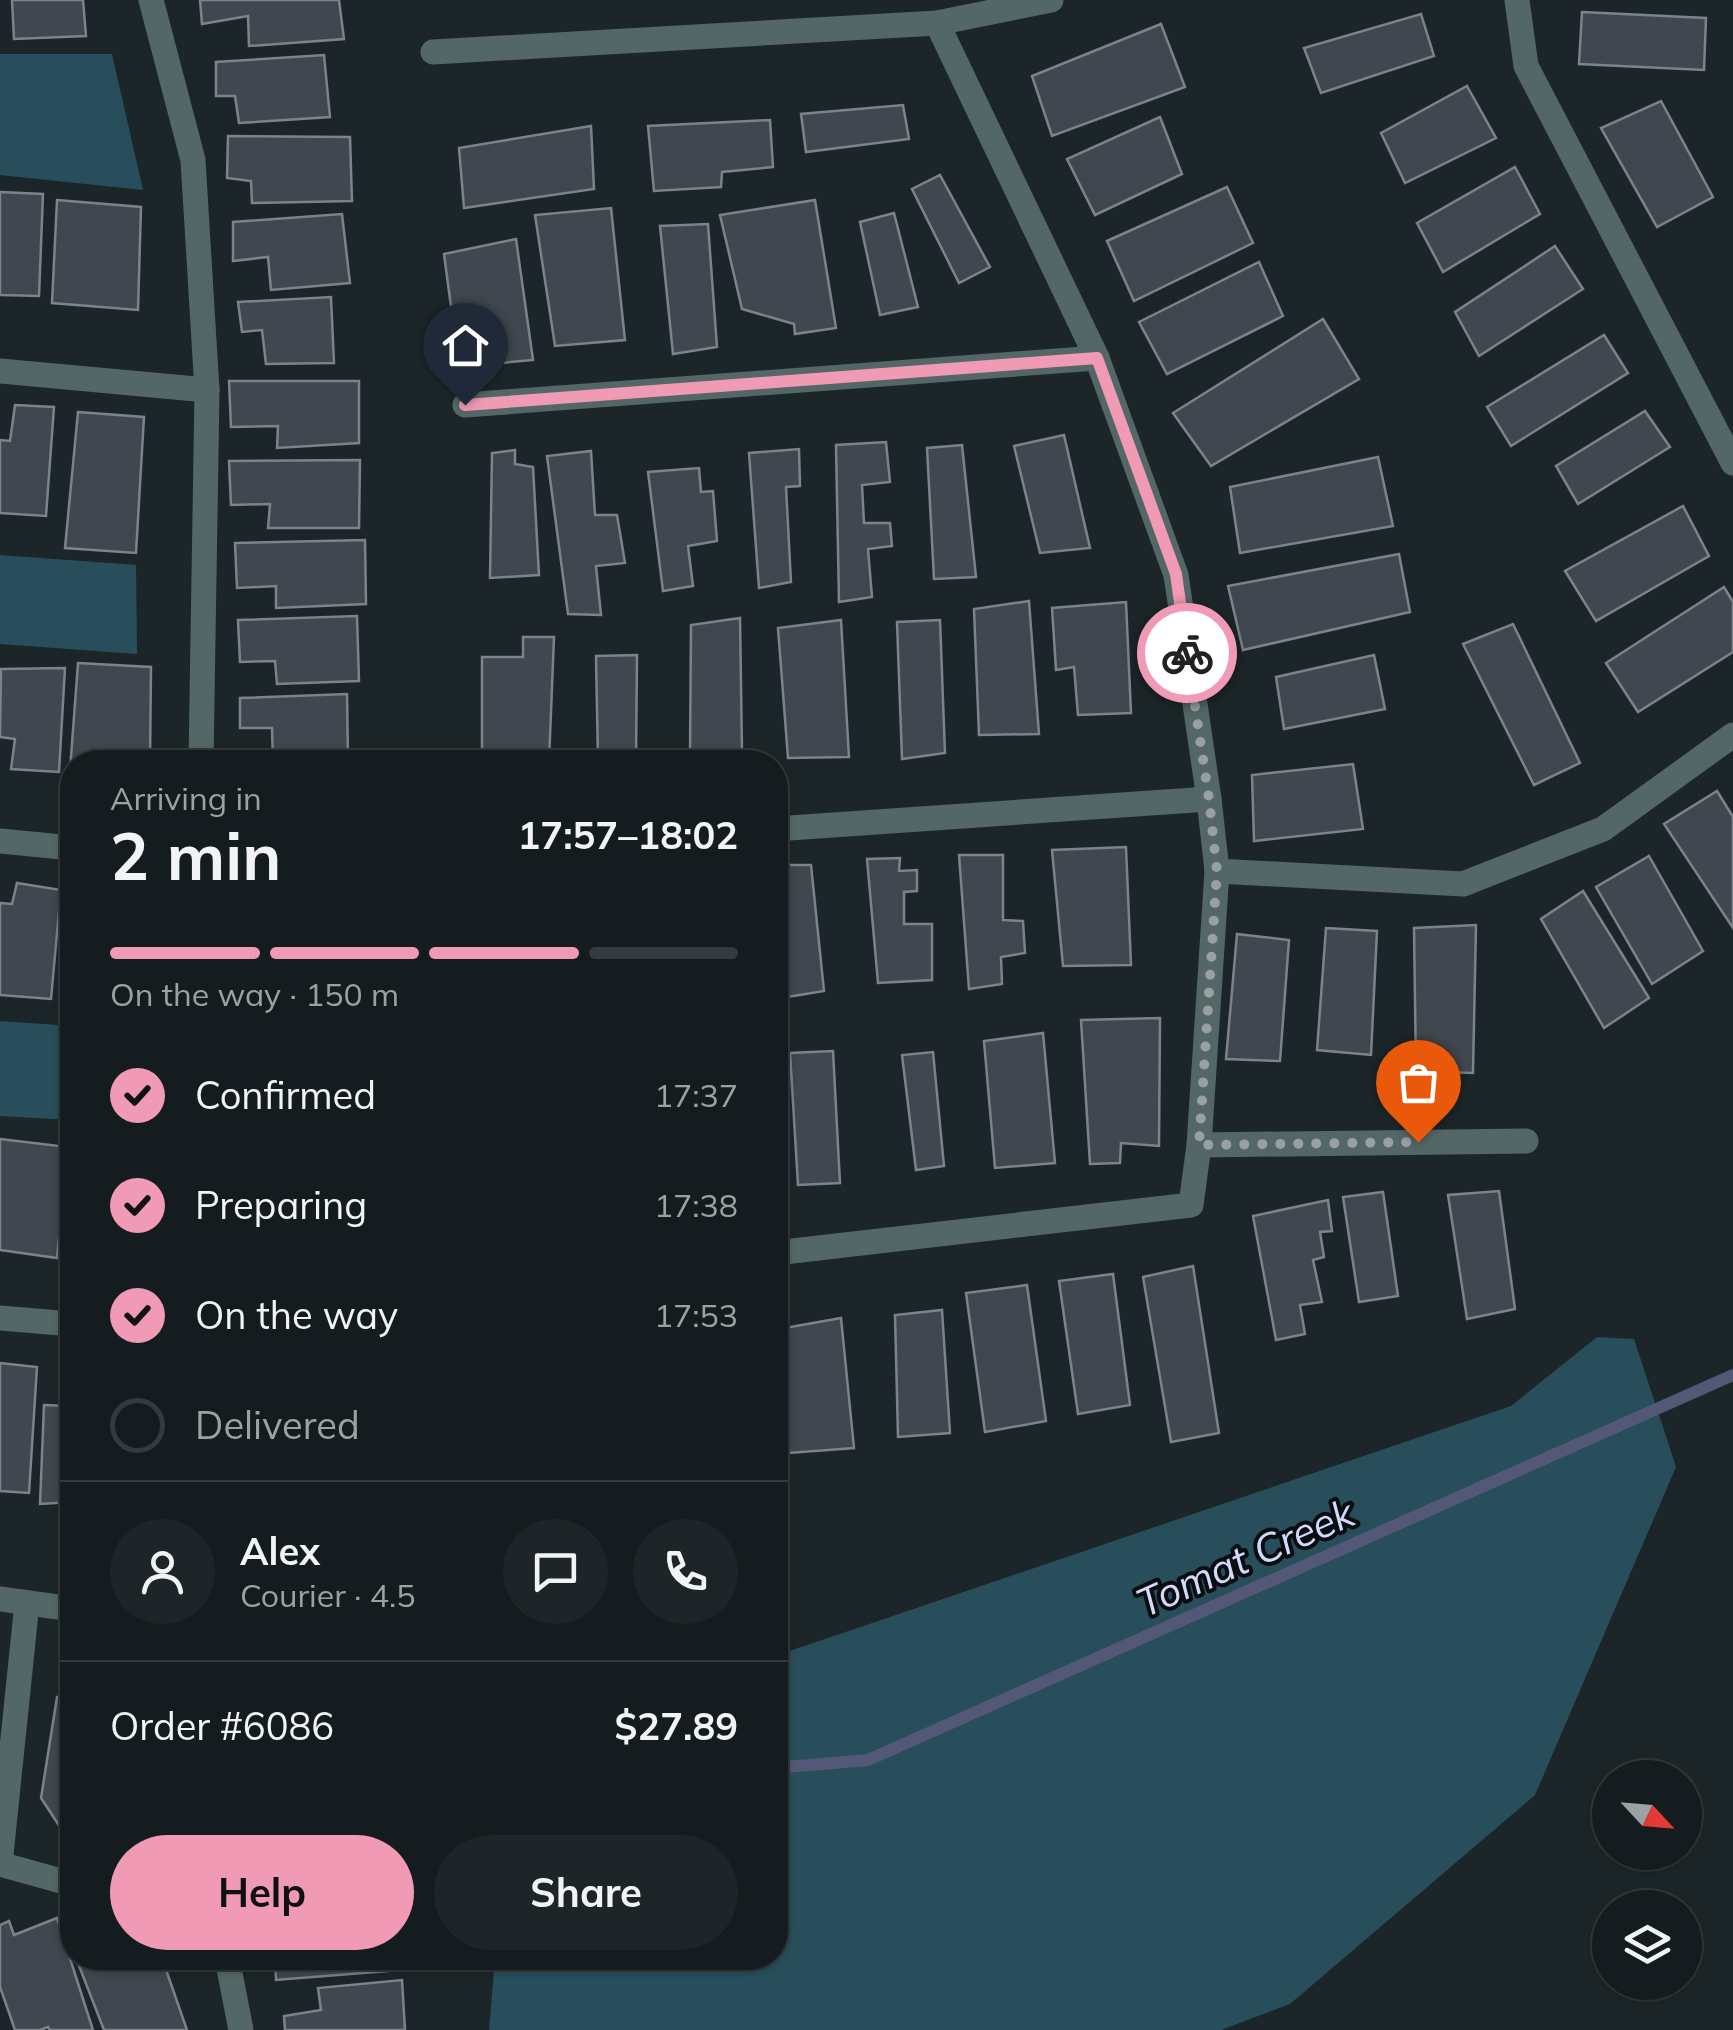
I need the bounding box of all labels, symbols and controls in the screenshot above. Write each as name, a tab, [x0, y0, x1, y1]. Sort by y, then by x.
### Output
pin	[423, 303, 508, 406]
icon: home	[438, 318, 493, 373]
courier	[1137, 603, 1237, 703]
icon: bike	[1160, 626, 1215, 681]
text: Arriving in	[110, 778, 262, 818]
text: 17:57–18:02	[518, 811, 738, 859]
text: 2 min	[110, 815, 281, 896]
text: On the way · 150 m	[110, 974, 399, 1014]
pin	[1376, 1040, 1461, 1143]
icon: bag	[1391, 1055, 1446, 1110]
icon: check	[110, 1068, 165, 1123]
text: Confirmed	[195, 1071, 376, 1119]
text: 17:37	[654, 1075, 738, 1115]
icon: check	[110, 1178, 165, 1233]
text: Preparing	[195, 1181, 367, 1229]
text: 17:38	[654, 1185, 738, 1225]
icon: check	[110, 1288, 165, 1343]
text: On the way	[195, 1291, 398, 1339]
text: 17:53	[654, 1295, 738, 1335]
text: Delivered	[195, 1401, 360, 1449]
water label: Tomat Creek	[1128, 1486, 1363, 1627]
button: person	[110, 1519, 215, 1624]
button: chat	[503, 1519, 608, 1624]
button: phone	[633, 1519, 738, 1624]
text: Alex	[240, 1527, 320, 1575]
text: Courier · 4.5	[240, 1575, 416, 1615]
text: Order #6086	[110, 1702, 334, 1750]
text: $27.89	[615, 1702, 738, 1750]
north arrow	[1592, 1760, 1702, 1870]
map controls	[1592, 1760, 1702, 2000]
button: Help	[110, 1835, 414, 1950]
button: Share	[434, 1835, 738, 1950]
button: layers	[1592, 1890, 1702, 2000]

